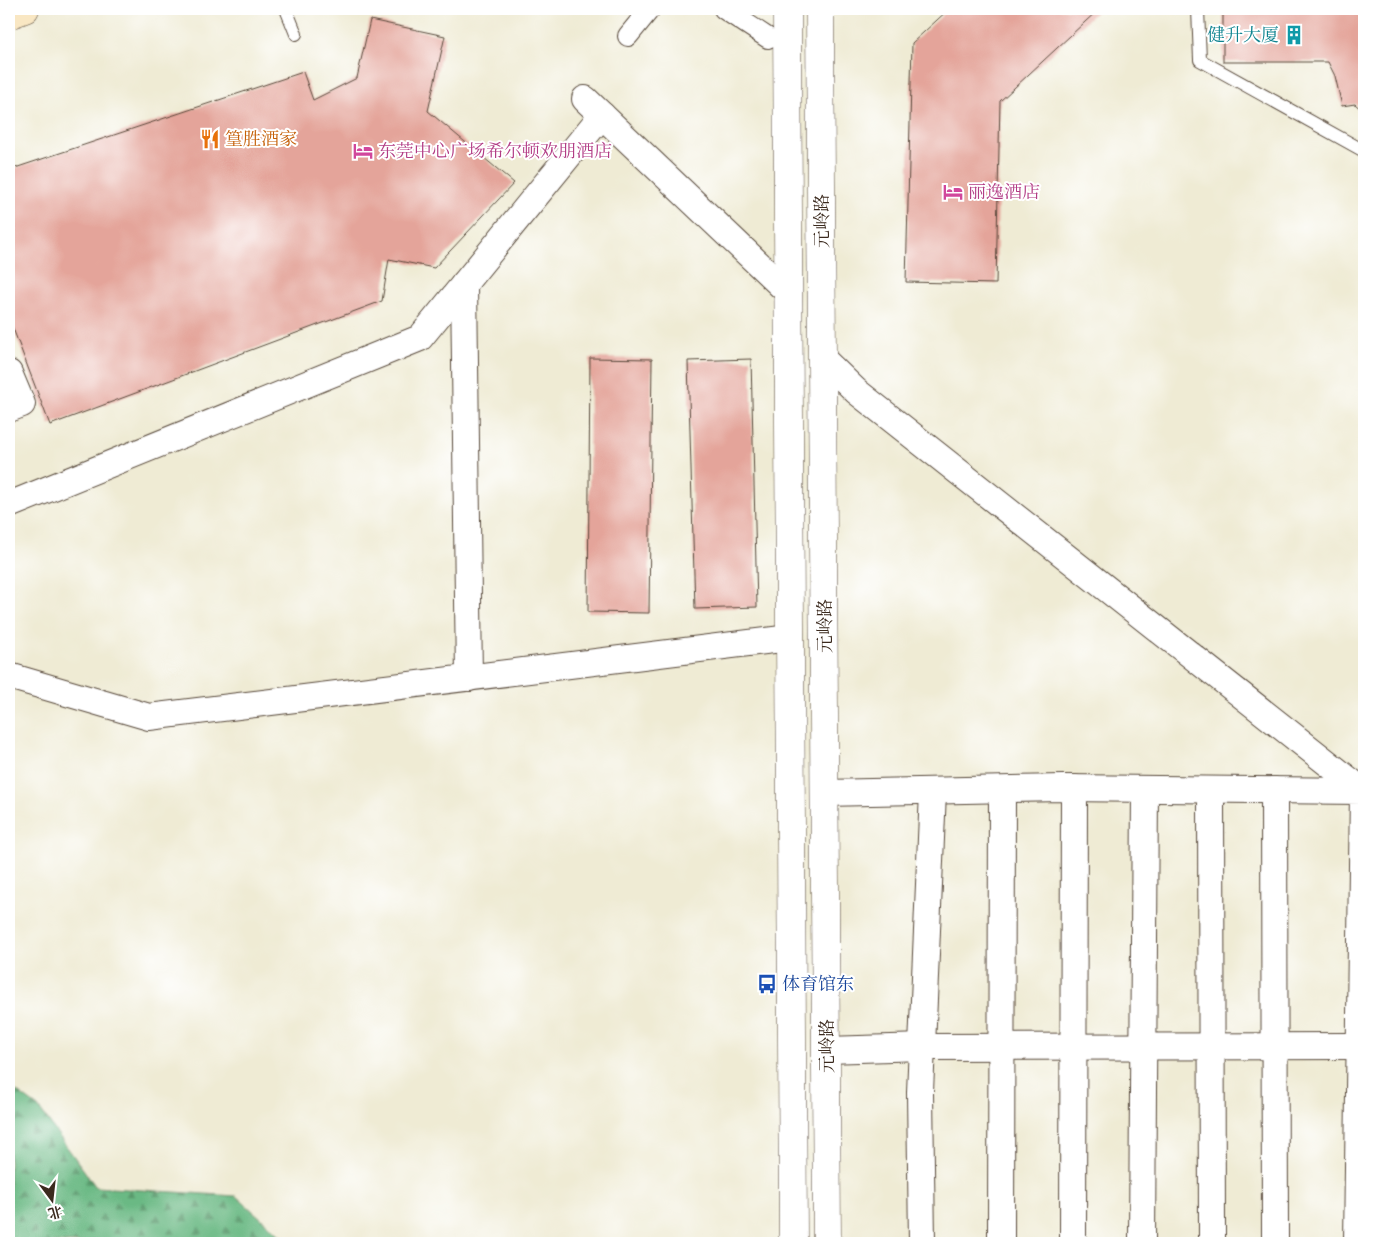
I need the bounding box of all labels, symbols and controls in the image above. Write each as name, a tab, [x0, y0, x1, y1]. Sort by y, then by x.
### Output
building icon: 健升大厦	[1283, 24, 1305, 46]
place label: 健升大厦	[1207, 25, 1279, 45]
restaurant icon: 篁胜酒家	[199, 128, 221, 150]
place label: 篁胜酒家	[225, 129, 297, 149]
hotel icon: 东莞中心广场希尔顿欢朋酒店	[352, 140, 374, 162]
place label: 东莞中心广场希尔顿欢朋酒店	[378, 141, 612, 161]
hotel icon: 丽逸酒店	[942, 181, 964, 203]
place label: 丽逸酒店	[968, 182, 1040, 202]
street label: 元岭路	[812, 194, 832, 248]
street label: 元岭路	[815, 599, 835, 653]
bus stop icon: 体育馆东	[756, 973, 778, 995]
place label: 体育馆东	[782, 974, 854, 994]
street label: 元岭路	[817, 1019, 837, 1073]
north arrow	[28, 1174, 78, 1224]
text: 北	[47, 1203, 64, 1221]

